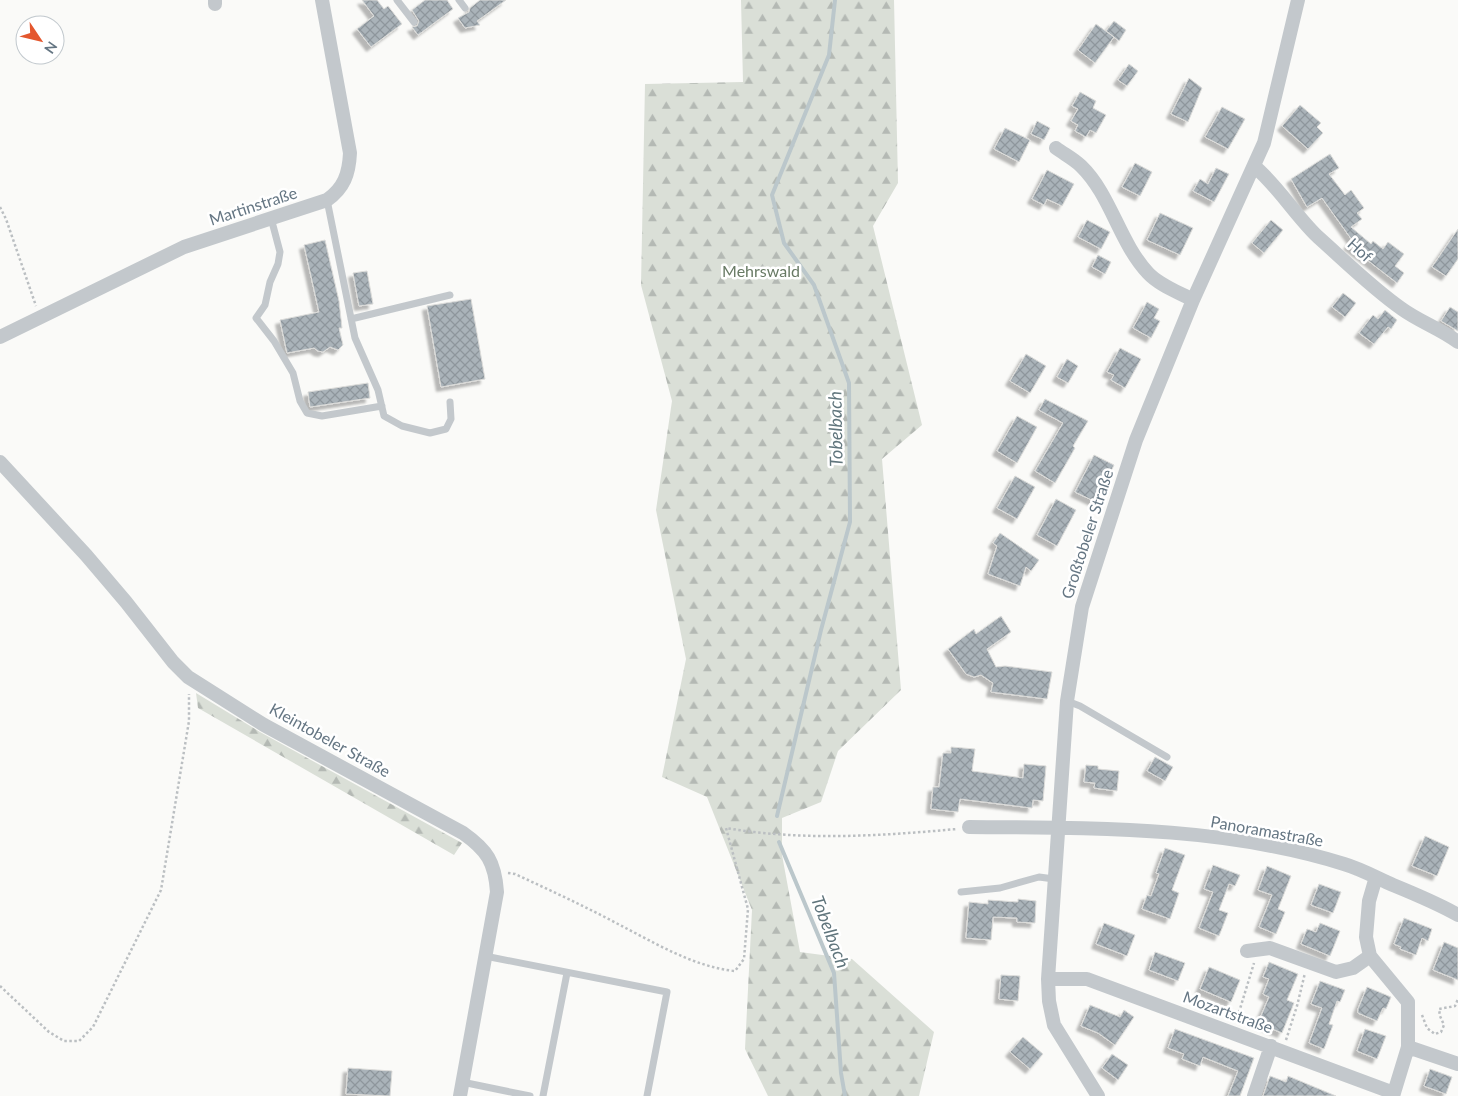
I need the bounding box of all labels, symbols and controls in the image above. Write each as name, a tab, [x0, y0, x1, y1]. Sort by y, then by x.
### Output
north arrow	[15, 15, 65, 65]
text: N	[41, 38, 61, 57]
street label: Martinstraße	[207, 182, 299, 229]
street label: Hof	[1344, 234, 1377, 266]
park label: Mehrswald	[722, 261, 800, 280]
water label: Tobelbach	[823, 391, 847, 467]
street label: Großtobeler Straße	[1057, 467, 1116, 601]
street label: Kleintobeler Straße	[267, 699, 394, 781]
street label: Panoramastraße	[1209, 811, 1325, 850]
water label: Tobelbach	[807, 892, 855, 971]
street label: Mozartstraße	[1181, 986, 1276, 1037]

